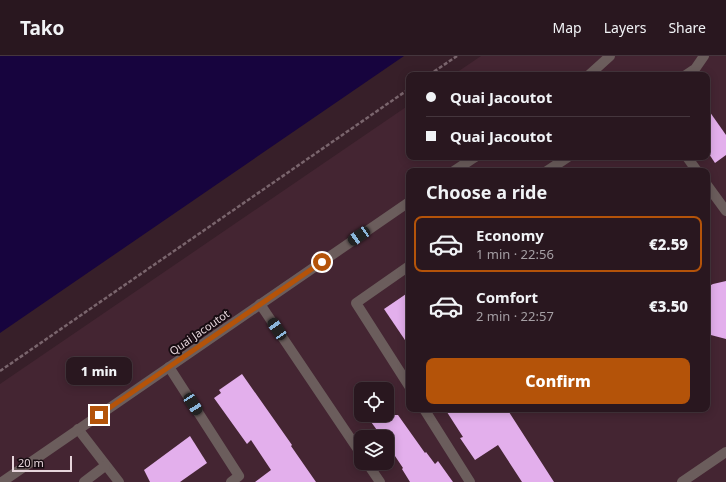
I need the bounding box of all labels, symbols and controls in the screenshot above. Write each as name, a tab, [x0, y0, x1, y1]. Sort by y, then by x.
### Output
text: Tako	[20, 15, 64, 41]
text: Map	[553, 18, 582, 37]
text: Layers	[604, 18, 646, 37]
text: Share	[668, 18, 706, 37]
text: Quai Jacoutot	[450, 87, 552, 107]
text: Quai Jacoutot	[450, 126, 552, 146]
text: Choose a ride	[426, 180, 547, 204]
car	[346, 224, 372, 248]
text: Economy	[476, 225, 544, 245]
icon: car	[428, 226, 464, 262]
text: €2.59	[649, 234, 688, 254]
text: 1 min · 22:56	[476, 245, 554, 263]
route start	[313, 253, 331, 271]
text: Comfort	[476, 287, 538, 307]
icon: car	[428, 288, 464, 324]
text: €3.50	[649, 296, 688, 316]
street label: Quai Jacoutot	[166, 306, 232, 358]
text: 2 min · 22:57	[476, 307, 554, 325]
car	[265, 316, 289, 342]
callout: 1 min	[66, 357, 132, 385]
button: Confirm	[426, 358, 690, 404]
text: 1 min	[81, 362, 117, 380]
map controls	[354, 382, 394, 470]
button: locate	[354, 382, 394, 422]
car	[181, 391, 205, 417]
route end	[90, 406, 108, 424]
button: layers	[354, 430, 394, 470]
scale bar	[12, 454, 72, 473]
text: 20 m	[18, 455, 44, 470]

